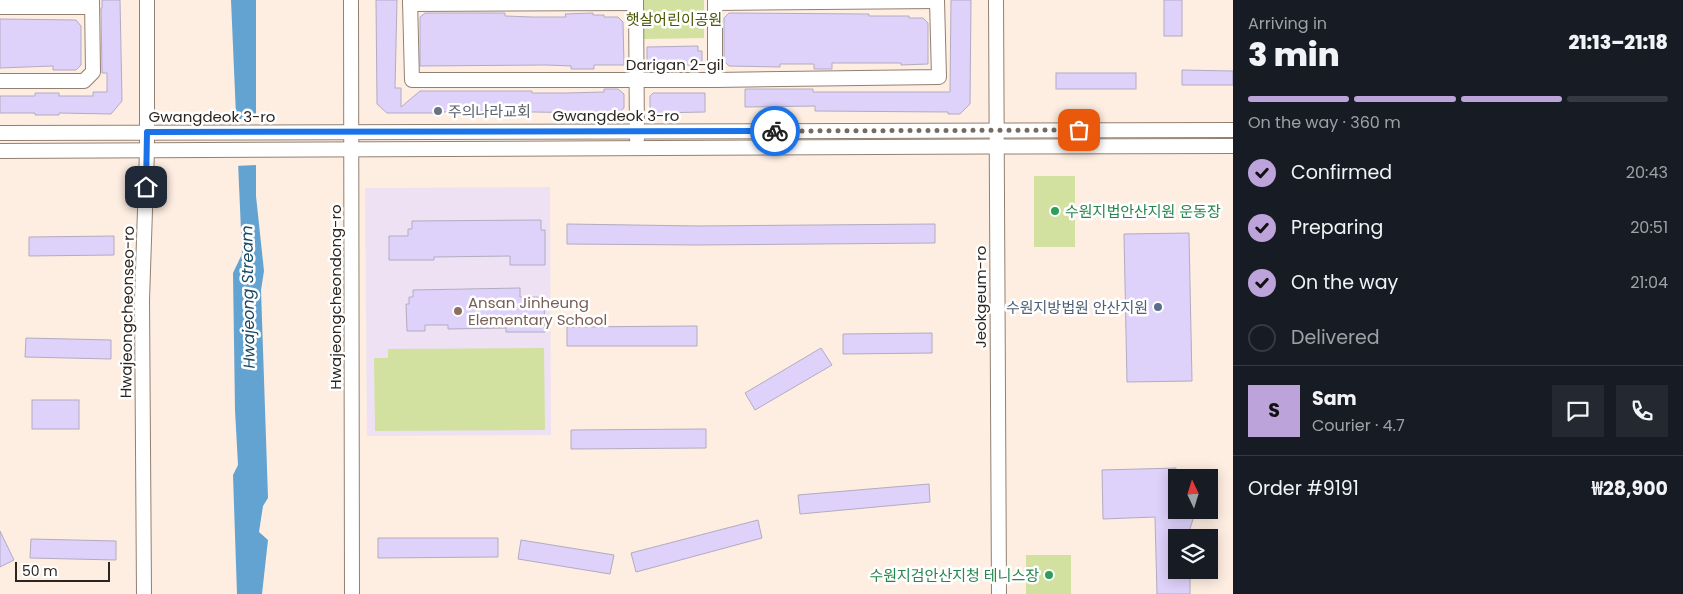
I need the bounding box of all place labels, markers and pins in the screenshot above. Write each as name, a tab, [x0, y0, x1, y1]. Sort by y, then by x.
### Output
place label: 주의나라교회	[448, 101, 531, 122]
marker: 주의나라교회	[432, 105, 444, 117]
pin	[1058, 109, 1100, 151]
pin	[125, 166, 167, 208]
place label: 수원지법안산지원 운동장	[1065, 201, 1221, 222]
marker: 수원지법안산지원 운동장	[1049, 205, 1061, 217]
place label: Ansan Jinheung Elementary School	[468, 292, 607, 330]
place label: 수원지방법원 안산지원	[1006, 297, 1148, 318]
marker: 수원지방법원 안산지원	[1152, 301, 1164, 313]
marker: Ansan Jinheung Elementary School	[452, 305, 464, 317]
place label: 수원지검안산지청 테니스장	[869, 565, 1039, 586]
marker: 수원지검안산지청 테니스장	[1043, 569, 1055, 581]

